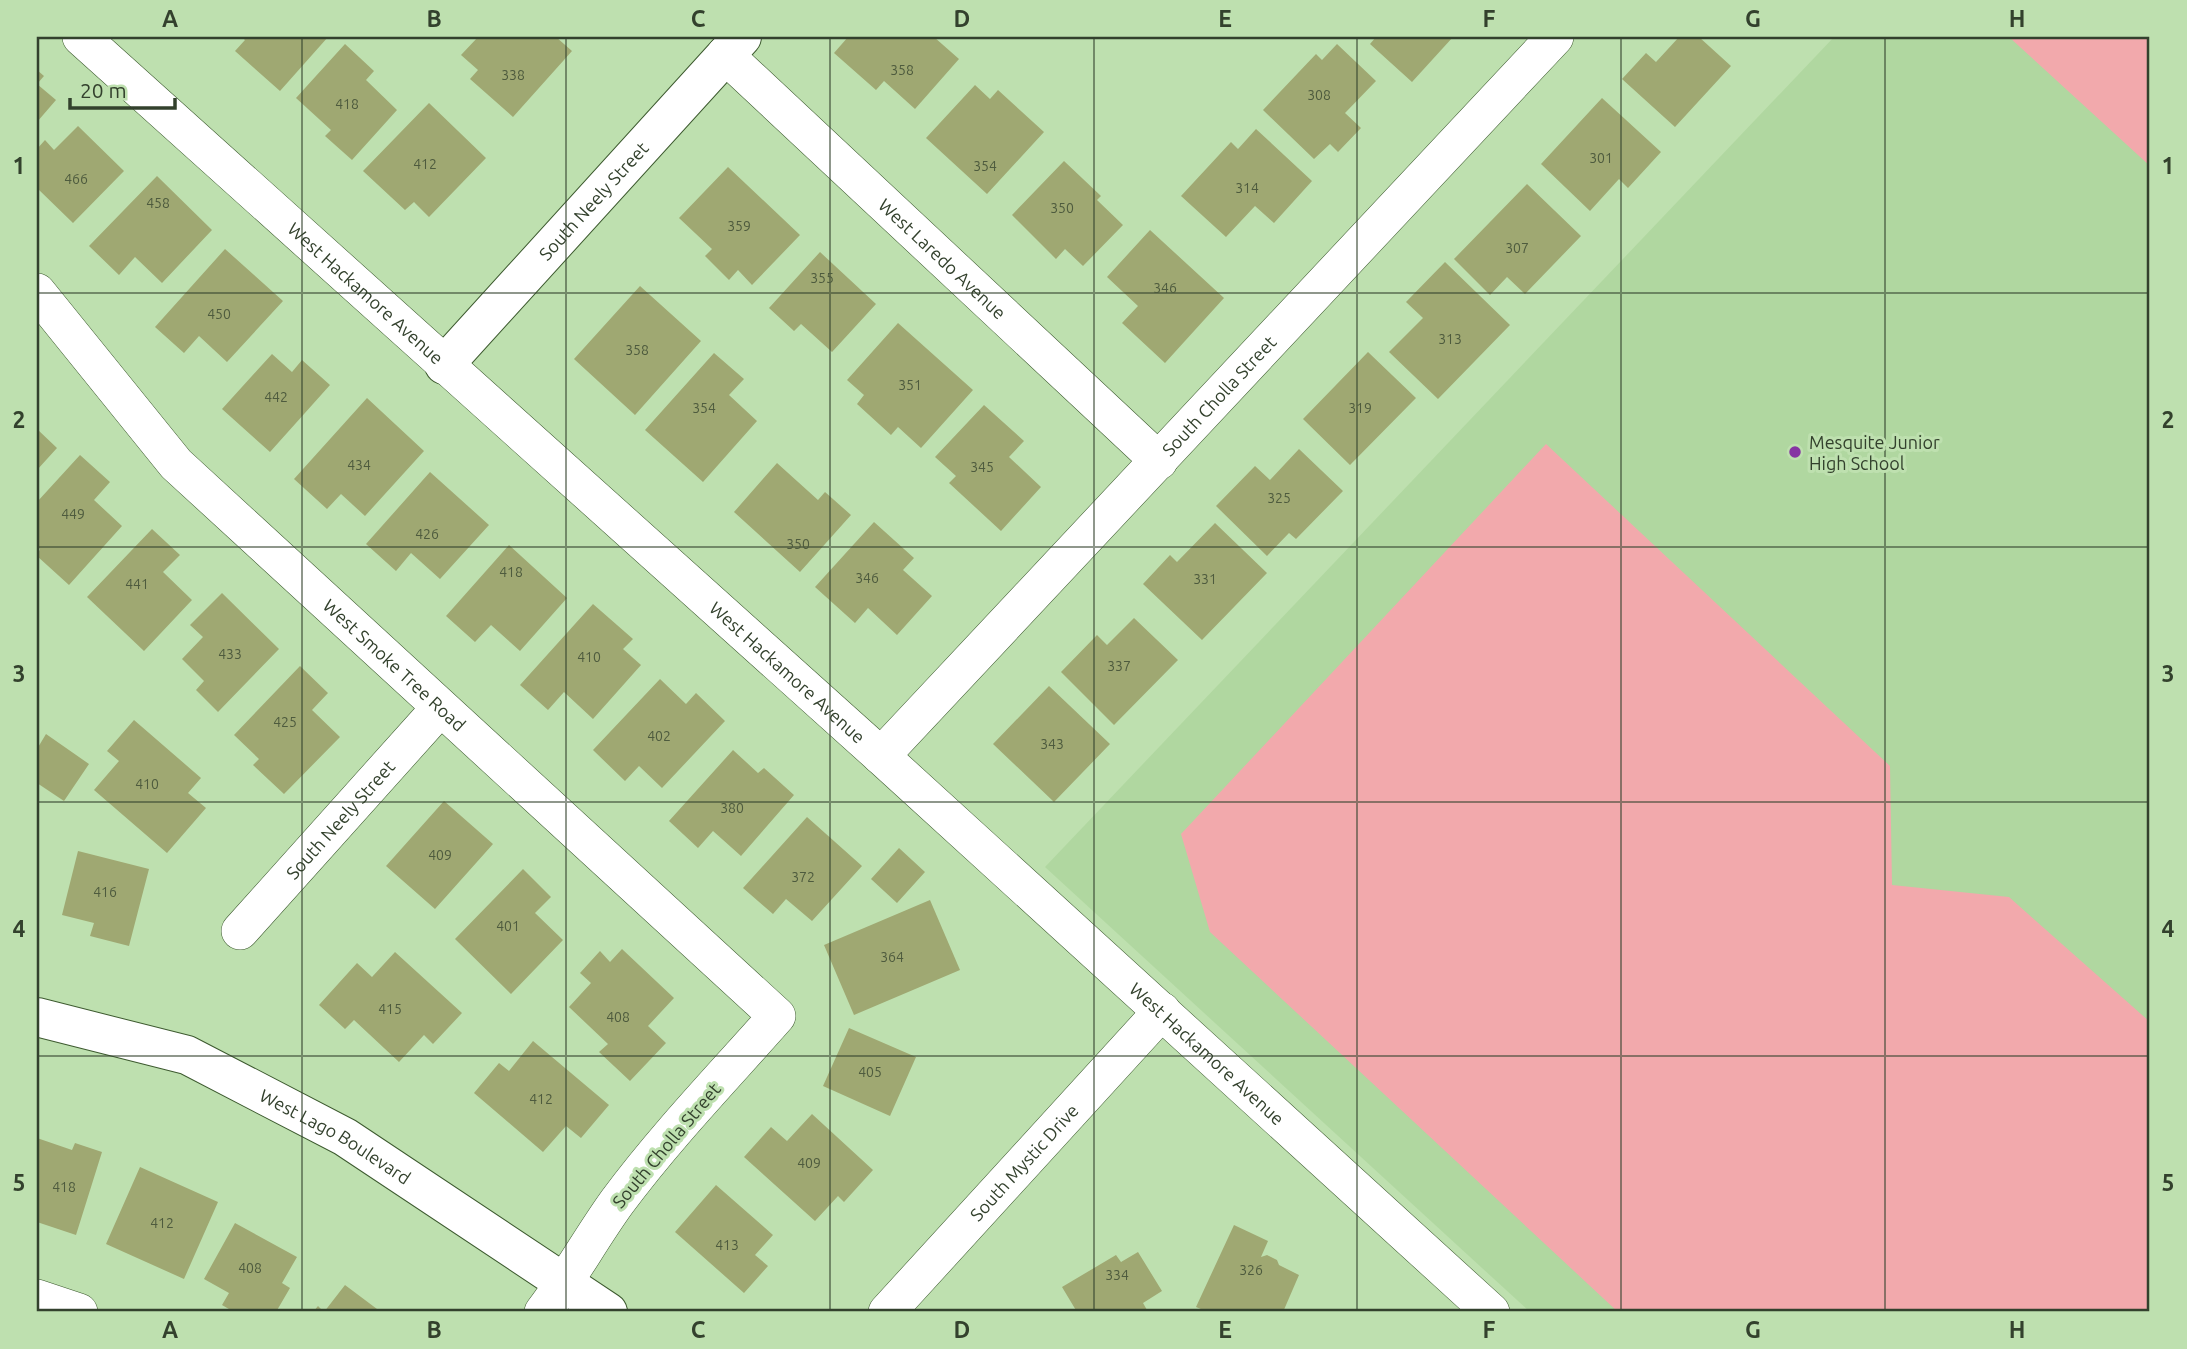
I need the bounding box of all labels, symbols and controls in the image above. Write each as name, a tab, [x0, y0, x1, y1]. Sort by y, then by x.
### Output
text: A	[162, 6, 178, 31]
text: B	[426, 6, 442, 31]
text: C	[691, 6, 706, 31]
text: D	[954, 6, 970, 31]
text: E	[1218, 6, 1232, 31]
text: F	[1483, 6, 1496, 31]
text: G	[1745, 6, 1761, 31]
text: H	[2009, 6, 2025, 31]
house number: 358	[890, 62, 914, 78]
scale bar	[70, 66, 175, 110]
house number: 338	[501, 67, 525, 83]
text: 20 m	[80, 78, 127, 102]
house number: 308	[1307, 87, 1331, 103]
house number: 418	[335, 96, 359, 112]
street label: South Neely Street	[535, 138, 652, 264]
house number: 301	[1589, 150, 1613, 166]
text: 1	[13, 153, 25, 178]
text: 1	[2162, 153, 2174, 178]
house number: 412	[413, 156, 437, 172]
house number: 354	[973, 158, 997, 174]
house number: 466	[64, 171, 88, 187]
house number: 314	[1235, 180, 1259, 196]
street label: West Laredo Avenue	[875, 194, 1010, 323]
house number: 458	[146, 195, 170, 211]
house number: 350	[1050, 200, 1074, 216]
street label: West Hackamore Avenue	[284, 218, 447, 368]
house number: 359	[727, 218, 751, 234]
house number: 307	[1505, 240, 1529, 256]
house number: 355	[810, 270, 834, 286]
house number: 346	[1153, 280, 1177, 296]
house number: 450	[207, 306, 231, 322]
house number: 313	[1438, 331, 1462, 347]
street label: South Cholla Street	[1158, 332, 1280, 460]
house number: 358	[625, 342, 649, 358]
house number: 351	[898, 377, 922, 393]
house number: 442	[264, 389, 288, 405]
house number: 354	[692, 400, 716, 416]
house number: 319	[1348, 400, 1372, 416]
text: 2	[13, 407, 25, 432]
text: 2	[2162, 407, 2174, 432]
place label: Mesquite Junior High School	[1809, 432, 1940, 473]
marker: Mesquite Junior High School	[1787, 444, 1803, 460]
house number: 434	[347, 457, 371, 473]
house number: 345	[970, 459, 994, 475]
house number: 325	[1267, 490, 1291, 506]
house number: 449	[61, 506, 85, 522]
house number: 426	[415, 526, 439, 542]
house number: 350	[786, 536, 810, 552]
house number: 418	[499, 564, 523, 580]
house number: 346	[855, 570, 879, 586]
house number: 331	[1193, 571, 1217, 587]
house number: 441	[125, 576, 149, 592]
street label: West Smoke Tree Road	[320, 595, 470, 735]
street label: West Hackamore Avenue	[706, 597, 869, 747]
house number: 433	[218, 646, 242, 662]
house number: 410	[577, 649, 601, 665]
house number: 337	[1107, 658, 1131, 674]
text: 3	[13, 661, 25, 686]
text: 3	[2162, 661, 2174, 686]
house number: 425	[273, 714, 297, 730]
house number: 402	[647, 728, 671, 744]
house number: 343	[1040, 736, 1064, 752]
street label: South Neely Street	[282, 756, 398, 883]
house number: 410	[135, 776, 159, 792]
house number: 380	[720, 800, 744, 816]
house number: 409	[428, 847, 452, 863]
house number: 372	[791, 869, 815, 885]
house number: 416	[93, 884, 117, 900]
text: 4	[13, 916, 26, 941]
text: 4	[2162, 916, 2175, 941]
house number: 401	[496, 918, 520, 934]
house number: 364	[880, 949, 904, 965]
street label: West Hackamore Avenue	[1126, 978, 1288, 1129]
house number: 415	[378, 1001, 402, 1017]
house number: 408	[606, 1009, 630, 1025]
house number: 405	[858, 1064, 882, 1080]
street label: South Cholla Street	[608, 1079, 724, 1211]
street label: West Lago Boulevard	[257, 1085, 414, 1188]
house number: 412	[529, 1091, 553, 1107]
street label: South Mystic Drive	[966, 1100, 1082, 1224]
house number: 409	[797, 1155, 821, 1171]
text: 5	[13, 1170, 25, 1195]
text: 5	[2162, 1170, 2174, 1195]
house number: 418	[52, 1179, 76, 1195]
house number: 412	[150, 1215, 174, 1231]
house number: 413	[715, 1237, 739, 1253]
house number: 408	[238, 1260, 262, 1276]
house number: 326	[1239, 1262, 1263, 1278]
house number: 334	[1105, 1267, 1129, 1283]
text: A	[162, 1317, 178, 1342]
text: B	[426, 1317, 442, 1342]
text: C	[691, 1317, 706, 1342]
text: D	[954, 1317, 970, 1342]
text: E	[1218, 1317, 1232, 1342]
text: F	[1483, 1317, 1496, 1342]
text: G	[1745, 1317, 1761, 1342]
text: H	[2009, 1317, 2025, 1342]

